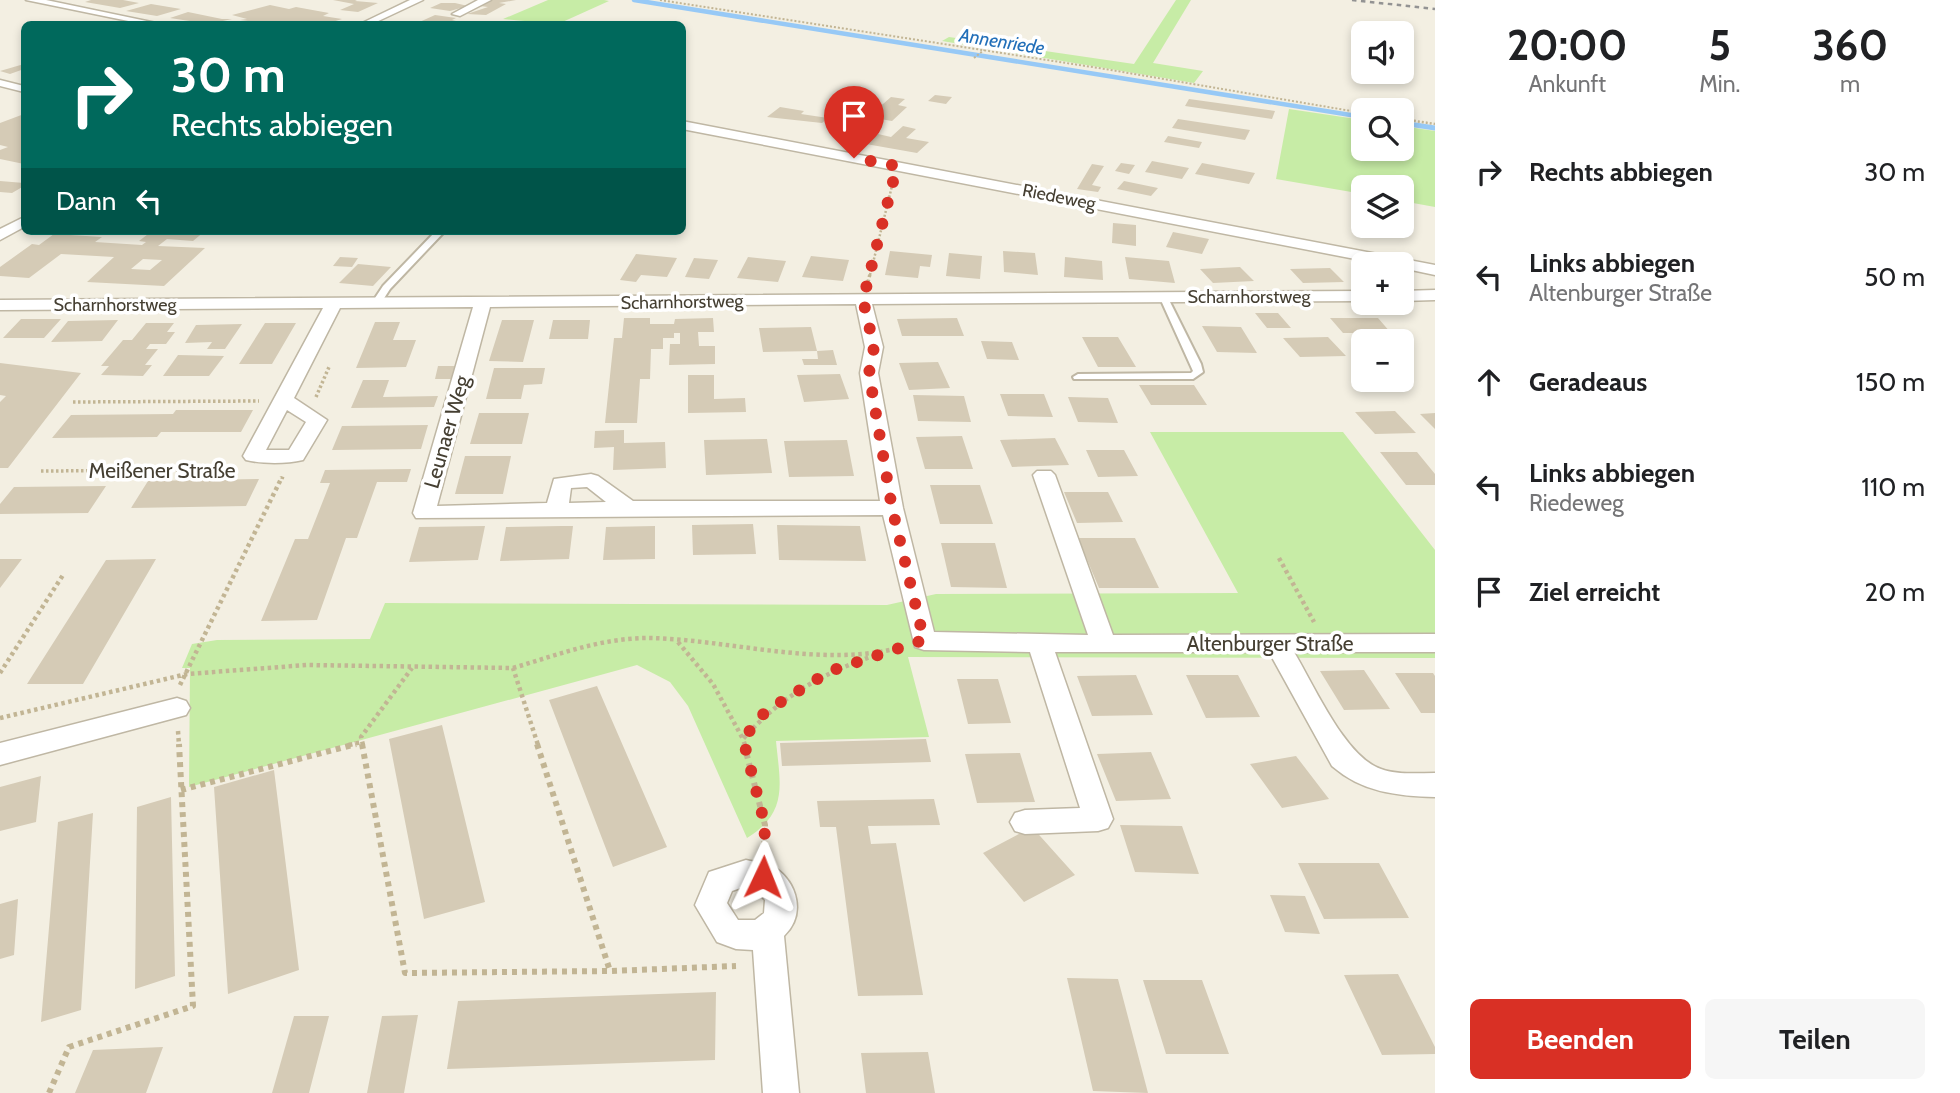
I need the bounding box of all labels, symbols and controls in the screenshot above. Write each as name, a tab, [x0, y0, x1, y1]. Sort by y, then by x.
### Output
text: 20:00	[1507, 19, 1627, 71]
text: 5	[1709, 19, 1731, 71]
text: 360	[1812, 19, 1888, 71]
map controls	[1351, 21, 1414, 392]
button: sound	[1351, 21, 1414, 84]
water label: Annenriede	[957, 23, 1046, 60]
text: 30 m	[171, 45, 286, 104]
icon: right	[56, 49, 147, 140]
text: Ankunft	[1528, 70, 1606, 98]
text: Min.	[1699, 70, 1740, 98]
text: m	[1840, 70, 1860, 98]
pin	[824, 86, 884, 158]
icon: arrive	[835, 97, 873, 135]
button: search	[1351, 98, 1414, 161]
text: Rechts abbiegen	[171, 105, 393, 144]
icon: right	[1470, 153, 1508, 191]
text: Rechts abbiegen	[1529, 156, 1713, 188]
text: 30 m	[1864, 156, 1925, 188]
button: layers	[1351, 175, 1414, 238]
street label: Riedeweg	[1021, 179, 1098, 215]
icon: left	[130, 182, 168, 220]
text: Dann	[56, 185, 116, 217]
text: Links abbiegen	[1529, 247, 1695, 279]
button: +	[1351, 252, 1414, 315]
icon: left	[1470, 258, 1508, 296]
text: 50 m	[1864, 261, 1925, 293]
text: Altenburger Straße	[1529, 279, 1712, 307]
street label: Scharnhorstweg	[1188, 286, 1311, 308]
street label: Scharnhorstweg	[620, 290, 745, 314]
street label: Scharnhorstweg	[54, 294, 177, 316]
button: −	[1351, 329, 1414, 392]
icon: ahead	[1470, 363, 1508, 401]
text: Geradeaus	[1529, 366, 1647, 398]
text: 150 m	[1856, 366, 1925, 398]
street label: Leunaer Weg	[418, 372, 475, 491]
text: Links abbiegen	[1529, 457, 1695, 489]
street label: Meißener Straße	[88, 458, 236, 483]
icon: left	[1470, 468, 1508, 506]
text: 110 m	[1861, 471, 1925, 503]
text: Riedeweg	[1529, 489, 1624, 517]
icon: arrive	[1470, 573, 1508, 611]
text: Ziel erreicht	[1529, 576, 1660, 608]
text: 20 m	[1865, 576, 1925, 608]
street label: Altenburger Straße	[1186, 631, 1354, 656]
position arrow	[726, 840, 800, 914]
button: Beenden	[1470, 999, 1691, 1079]
button: Teilen	[1705, 999, 1925, 1079]

